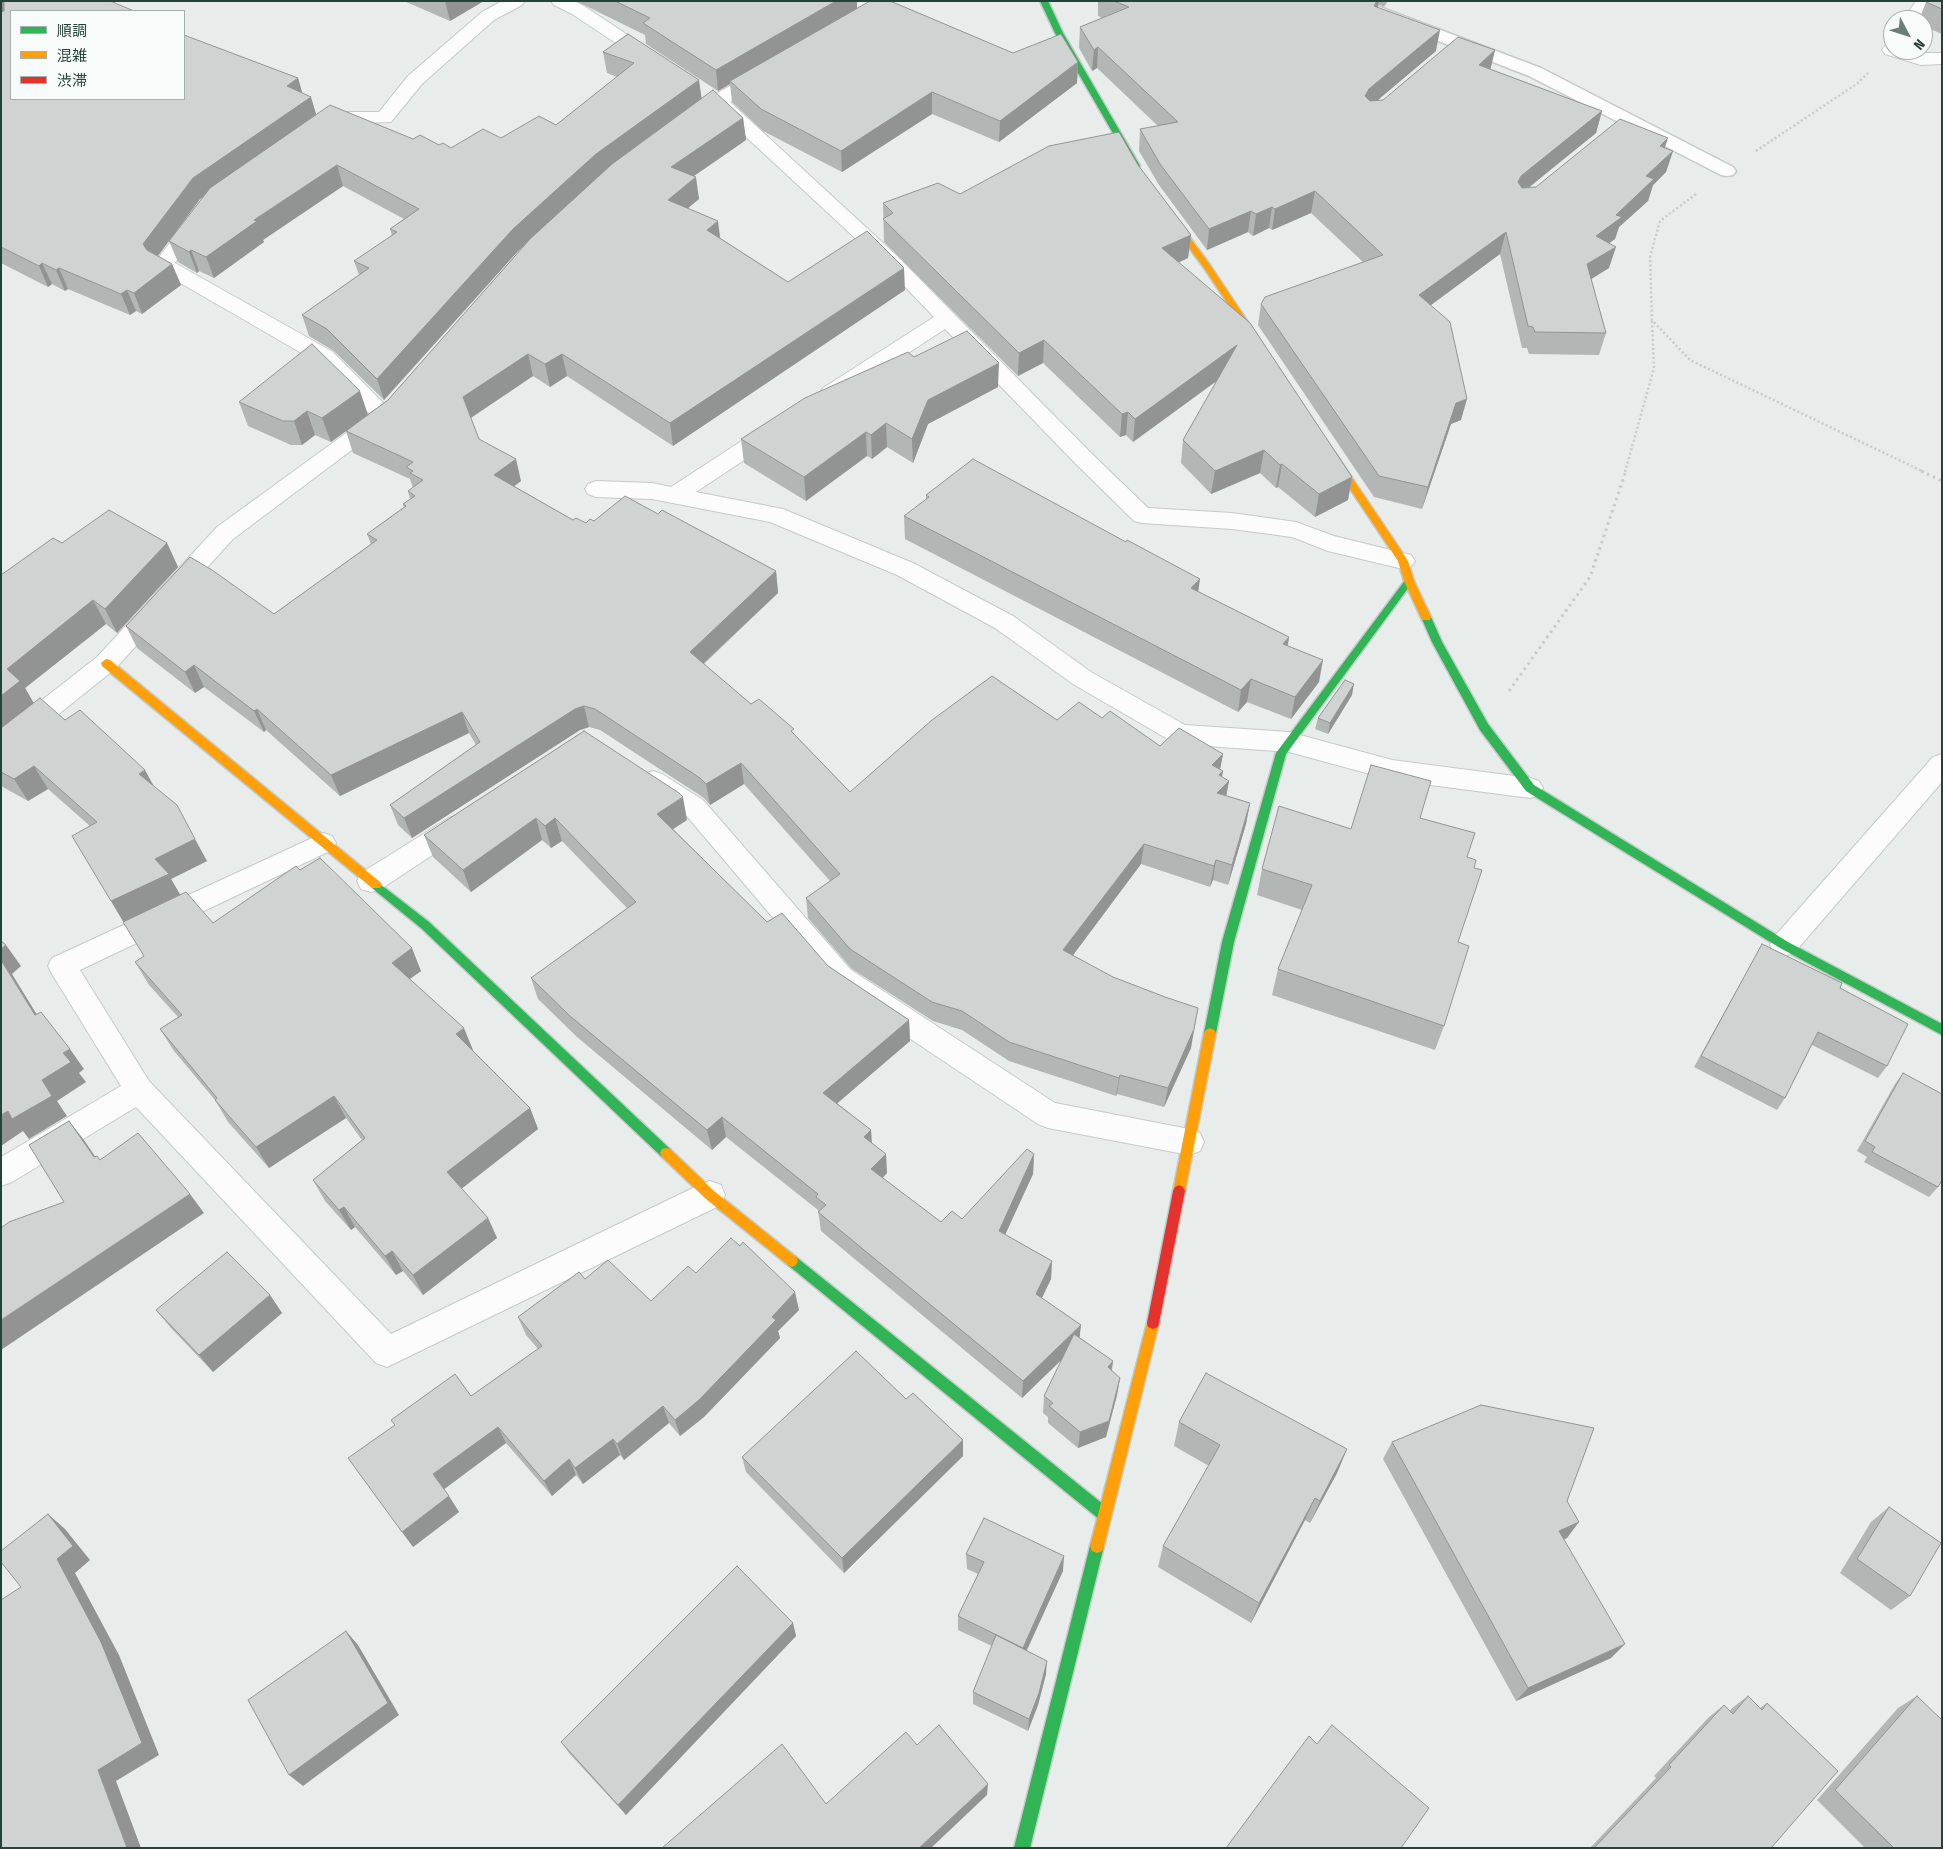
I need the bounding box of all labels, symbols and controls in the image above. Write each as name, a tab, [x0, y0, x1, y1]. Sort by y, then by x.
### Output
legend	[10, 10, 185, 100]
north arrow	[1883, 10, 1933, 60]
text: 順調	[57, 22, 87, 40]
text: N	[1910, 36, 1928, 53]
text: 混雑	[57, 47, 87, 65]
text: 渋滞	[57, 72, 87, 90]

